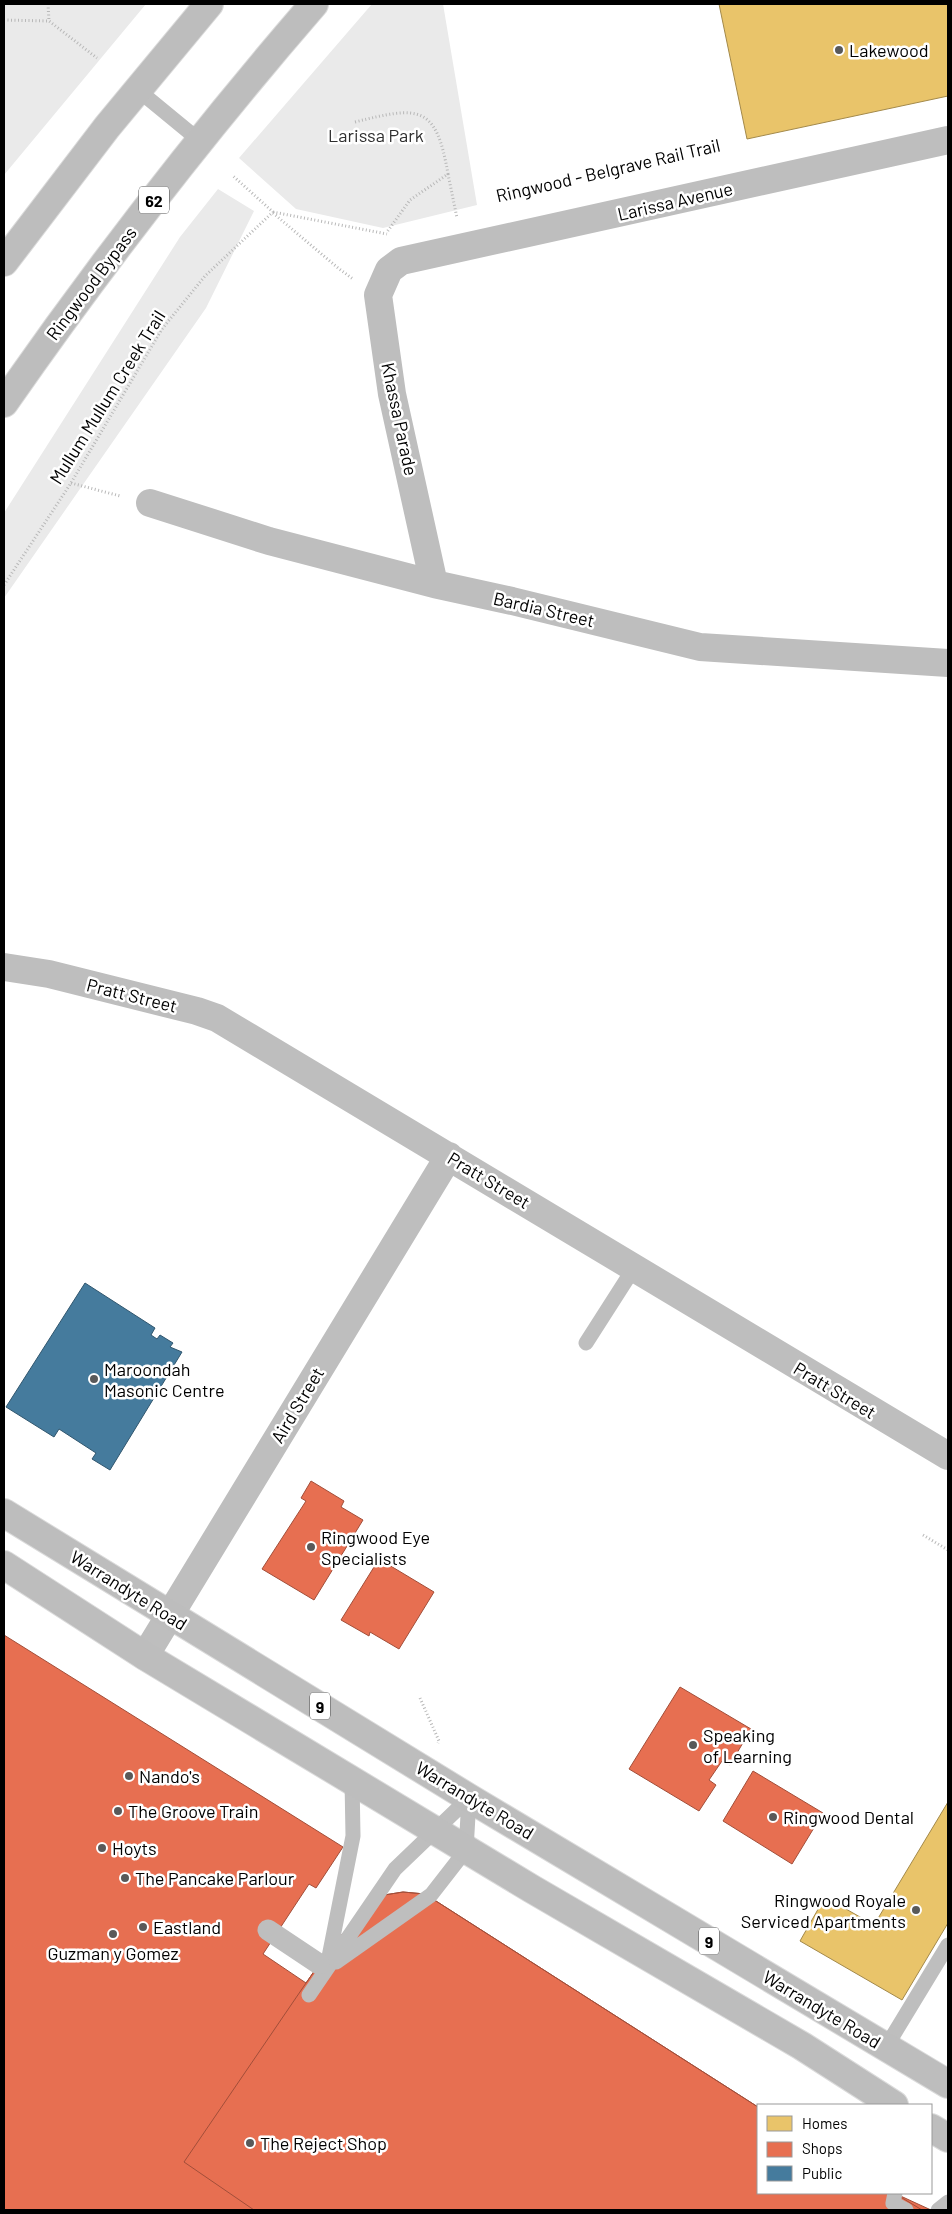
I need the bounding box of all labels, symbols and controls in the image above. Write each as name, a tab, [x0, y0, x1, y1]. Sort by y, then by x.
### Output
place label: Lakewood	[849, 39, 929, 61]
marker: Lakewood	[833, 44, 845, 56]
park label: Larissa Park	[328, 124, 424, 146]
street label: Ringwood - Belgrave Rail Trail	[494, 133, 722, 207]
street label: Larissa Avenue	[615, 177, 735, 225]
road number: 62	[139, 186, 169, 214]
street label: Ringwood Bypass	[41, 222, 141, 344]
street label: Mullum Mullum Creek Trail	[44, 306, 170, 488]
street label: Khassa Parade	[377, 361, 423, 477]
street label: Bardia Street	[491, 587, 597, 631]
street label: Pratt Street	[85, 973, 179, 1017]
street label: Pratt Street	[444, 1147, 534, 1213]
street label: Pratt Street	[790, 1357, 880, 1423]
place label: Maroondah Masonic Centre	[104, 1358, 225, 1401]
street label: Aird Street	[266, 1363, 328, 1447]
marker: Maroondah Masonic Centre	[88, 1373, 100, 1385]
place label: Ringwood Eye Specialists	[321, 1526, 430, 1569]
marker: Ringwood Eye Specialists	[305, 1541, 317, 1553]
street label: Warrandyte Road	[67, 1545, 191, 1635]
road number: 9	[310, 1692, 330, 1720]
place label: Speaking of Learning	[703, 1724, 792, 1767]
marker: Speaking of Learning	[687, 1739, 699, 1751]
street label: Warrandyte Road	[412, 1756, 538, 1844]
place label: Nando's	[139, 1765, 200, 1787]
marker: Nando's	[123, 1770, 135, 1782]
place label: The Groove Train	[128, 1800, 259, 1822]
marker: The Groove Train	[112, 1805, 124, 1817]
place label: Ringwood Dental	[783, 1806, 914, 1828]
marker: Ringwood Dental	[767, 1811, 779, 1823]
place label: Hoyts	[112, 1837, 157, 1859]
marker: Hoyts	[96, 1842, 108, 1854]
place label: The Pancake Parlour	[135, 1867, 295, 1889]
marker: The Pancake Parlour	[119, 1872, 131, 1884]
place label: Ringwood Royale Serviced Apartments	[741, 1889, 906, 1932]
marker: Ringwood Royale Serviced Apartments	[910, 1904, 922, 1916]
place label: Eastland	[153, 1916, 221, 1938]
marker: Eastland	[137, 1921, 149, 1933]
marker: Guzman y Gomez	[107, 1928, 119, 1940]
road number: 9	[699, 1928, 719, 1954]
place label: Guzman y Gomez	[47, 1942, 179, 1964]
street label: Warrandyte Road	[759, 1965, 885, 2053]
legend	[757, 2104, 932, 2194]
text: Homes	[802, 2114, 847, 2132]
place label: The Reject Shop	[260, 2132, 387, 2154]
marker: The Reject Shop	[244, 2137, 256, 2149]
text: Shops	[802, 2139, 842, 2157]
text: Public	[802, 2164, 842, 2182]

